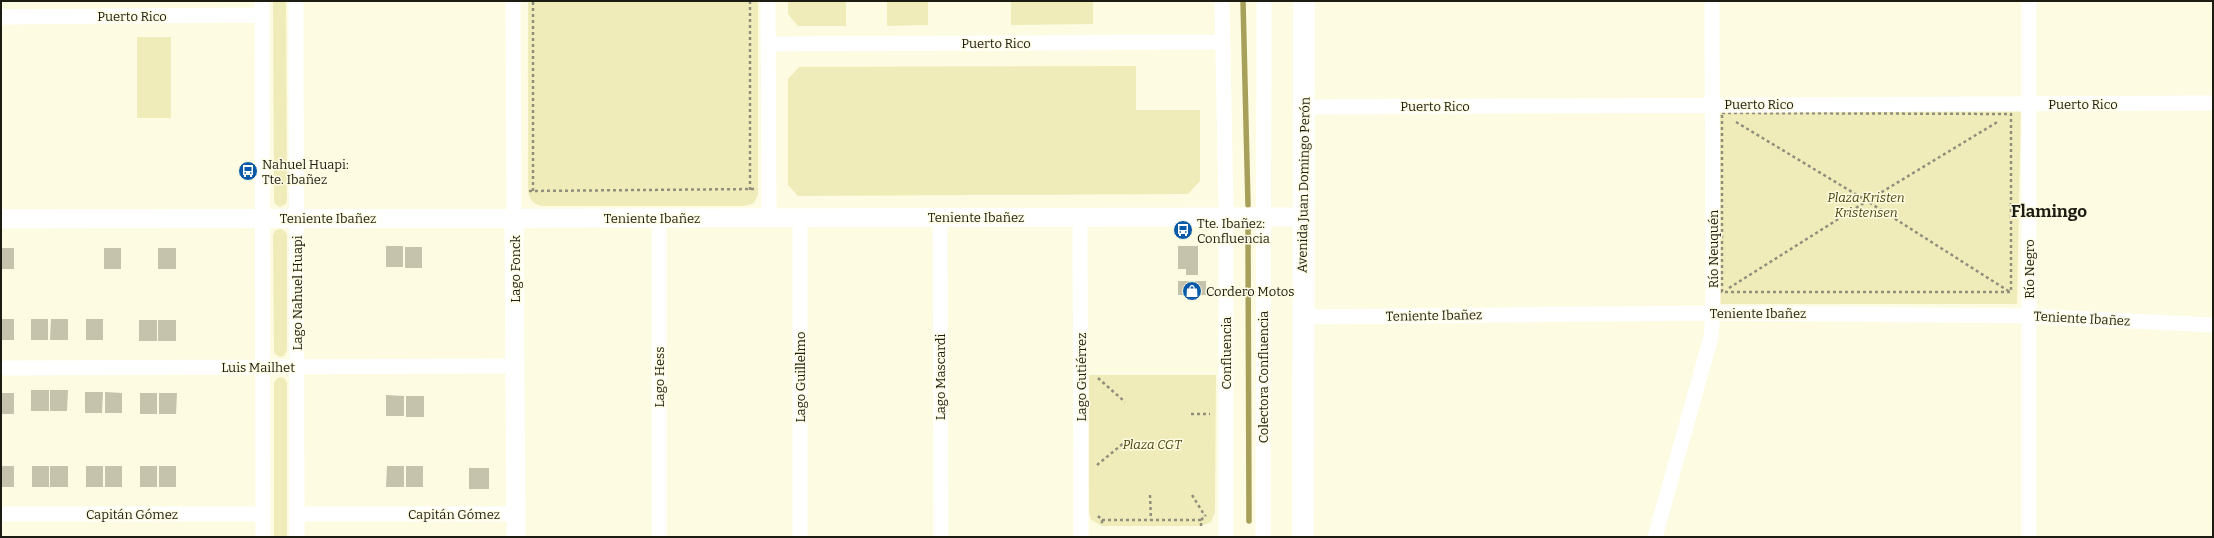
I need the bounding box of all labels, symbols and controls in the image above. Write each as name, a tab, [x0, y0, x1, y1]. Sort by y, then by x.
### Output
street label: Puerto Rico	[97, 9, 167, 24]
street label: Puerto Rico	[961, 36, 1031, 51]
street label: Avenida Juan Domingo Perón	[1294, 96, 1313, 273]
street label: Puerto Rico	[1724, 97, 1794, 112]
street label: Puerto Rico	[2048, 97, 2118, 112]
street label: Puerto Rico	[1400, 99, 1470, 114]
place label: Nahuel Huapi: Tte. Ibañez	[262, 157, 349, 187]
bus stop icon: Nahuel Huapi: Tte. Ibañez	[237, 160, 259, 182]
park label: Plaza Kristen Kristensen	[1827, 190, 1905, 220]
district label: Flamingo	[2011, 201, 2087, 222]
street label: Río Neuquén	[1706, 209, 1721, 288]
street label: Teniente Ibañez	[928, 210, 1024, 225]
street label: Teniente Ibañez	[280, 211, 376, 226]
street label: Teniente Ibañez	[604, 211, 700, 226]
place label: Tte. Ibañez: Confluencia	[1197, 216, 1270, 246]
bus stop icon: Tte. Ibañez: Confluencia	[1172, 219, 1194, 241]
street label: Lago Nahuel Huapi	[290, 235, 305, 351]
street label: Lago Fonck	[508, 235, 523, 303]
street label: Río Negro	[2022, 239, 2037, 299]
shop icon: Cordero Motos	[1181, 280, 1203, 302]
place label: Cordero Motos	[1206, 284, 1294, 299]
street label: Teniente Ibañez	[1710, 306, 1806, 321]
street label: Teniente Ibañez	[1386, 307, 1482, 324]
street label: Teniente Ibañez	[2033, 308, 2131, 329]
street label: Colectora Confluencia	[1256, 311, 1271, 443]
street label: Confluencia	[1219, 317, 1234, 389]
street label: Lago Guillelmo	[793, 332, 808, 422]
street label: Lago Gutiérrez	[1074, 333, 1089, 421]
street label: Lago Mascardi	[933, 334, 948, 420]
street label: Lago Hess	[652, 347, 667, 407]
street label: Luis Mailhet	[221, 360, 295, 375]
park label: Plaza CGT	[1122, 437, 1182, 452]
street label: Capitán Gómez	[86, 507, 178, 522]
street label: Capitán Gómez	[408, 507, 500, 522]

